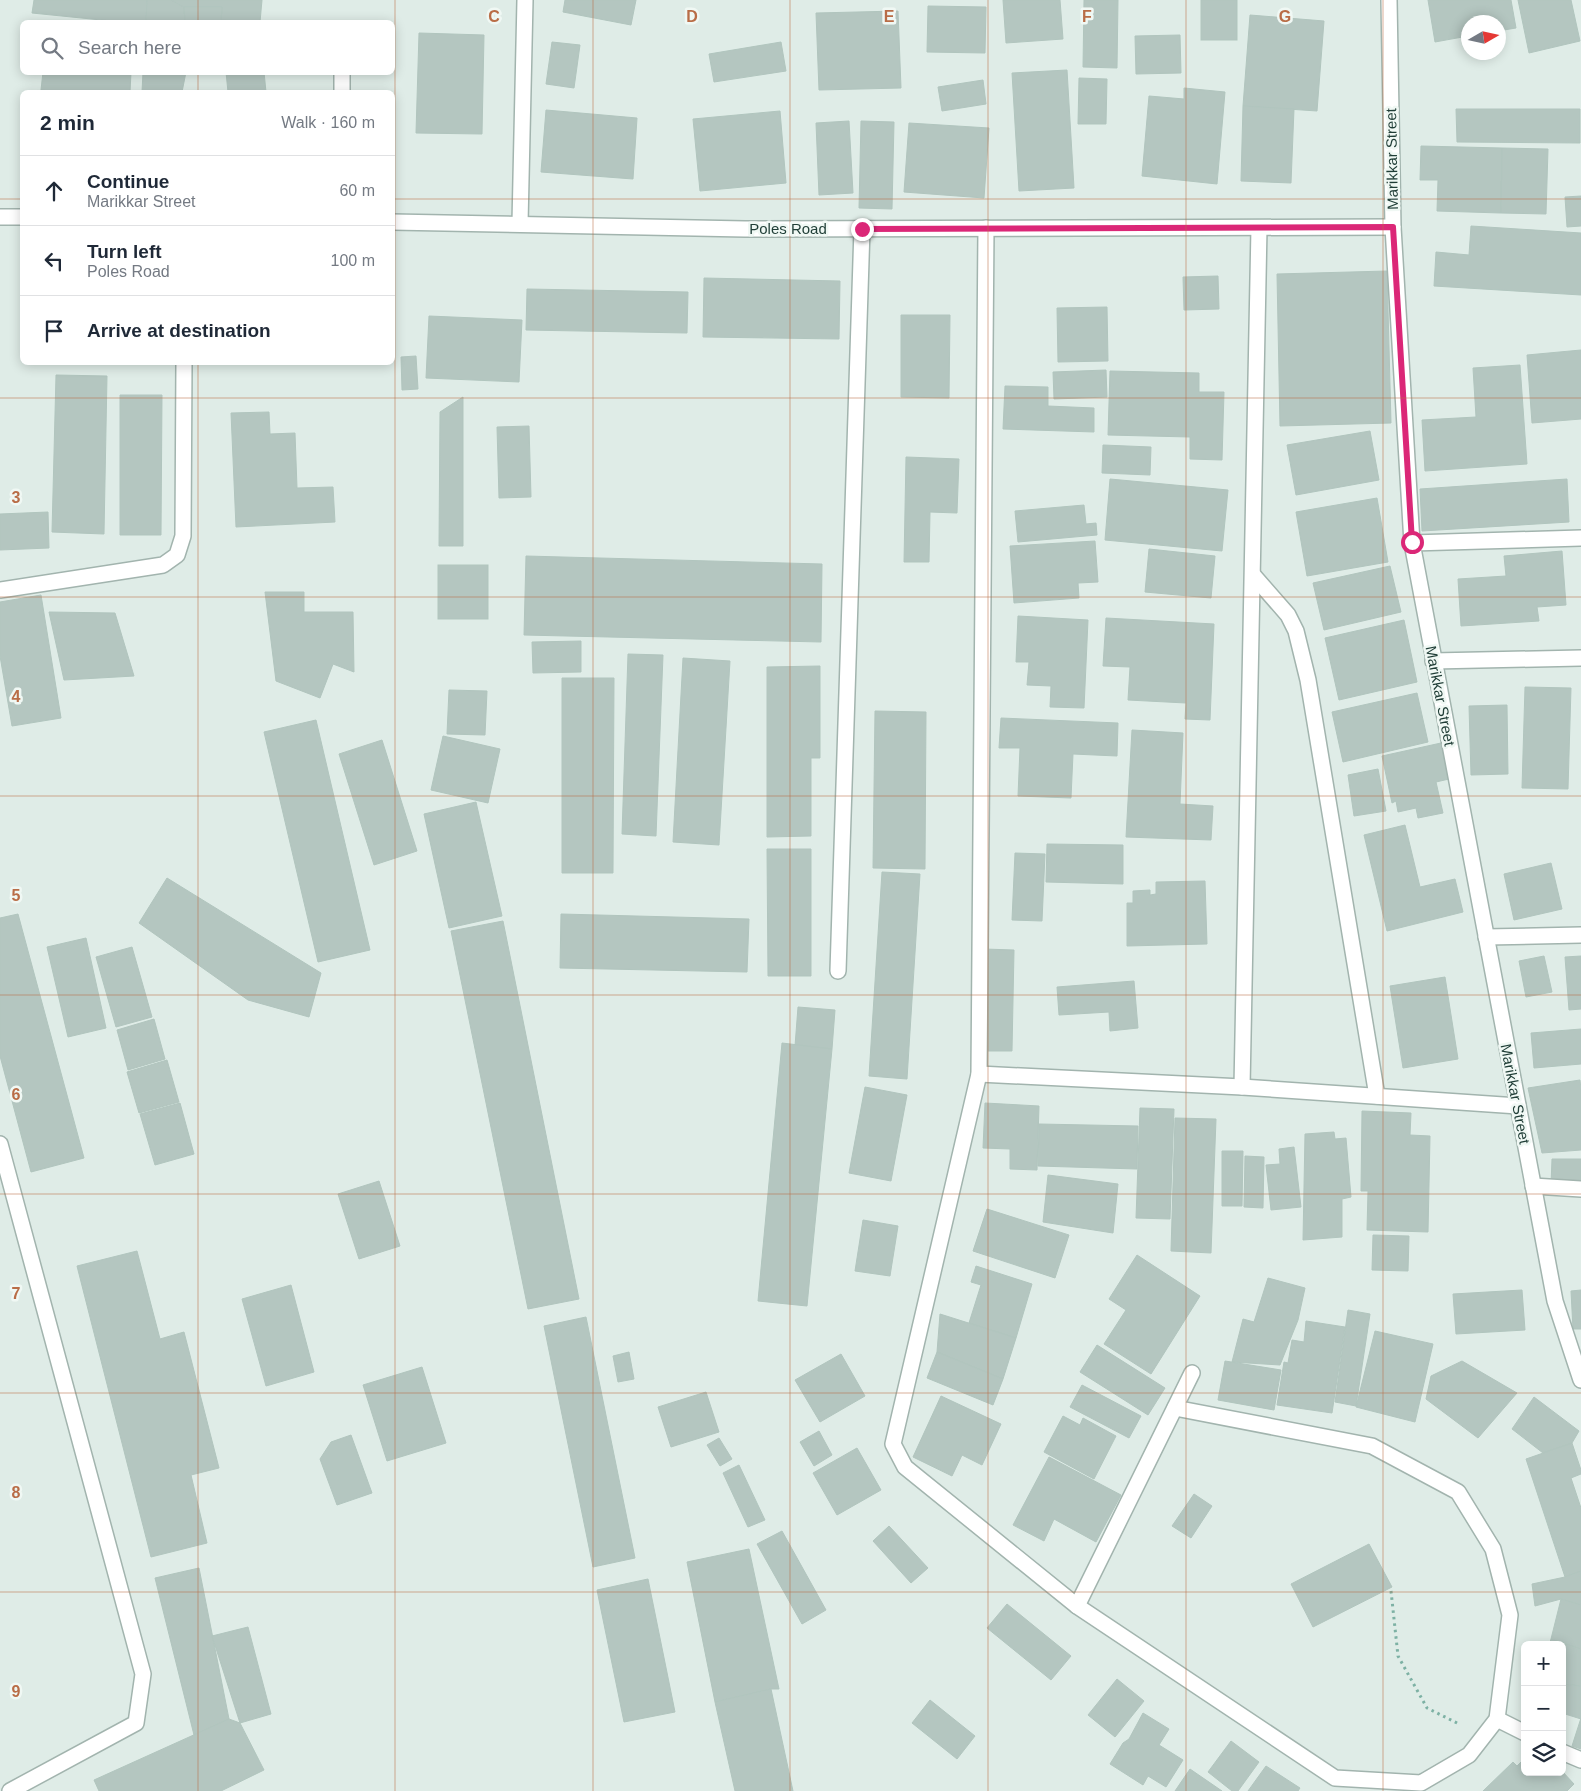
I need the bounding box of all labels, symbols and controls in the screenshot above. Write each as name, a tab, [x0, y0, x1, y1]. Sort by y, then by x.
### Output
text: C	[488, 8, 500, 25]
text: D	[686, 8, 698, 25]
text: E	[884, 8, 895, 25]
text: F	[1082, 8, 1092, 25]
text: G	[1279, 8, 1291, 25]
north arrow	[1461, 15, 1506, 60]
search box	[20, 20, 395, 75]
icon: search	[38, 34, 66, 62]
text: Search here	[78, 37, 182, 58]
street label: Marikkar Street	[1382, 107, 1401, 210]
text: 2 min	[40, 111, 95, 134]
text: Walk · 160 m	[281, 114, 375, 131]
text: Continue	[87, 171, 169, 192]
icon: ahead	[40, 177, 68, 205]
text: 60 m	[339, 182, 375, 199]
text: Marikkar Street	[87, 193, 195, 210]
route end	[851, 218, 874, 241]
street label: Poles Road	[749, 220, 827, 237]
text: Turn left	[87, 241, 162, 262]
icon: left	[40, 247, 68, 275]
text: 100 m	[331, 252, 375, 269]
text: Poles Road	[87, 263, 170, 280]
icon: arrive	[40, 317, 68, 345]
text: Arrive at destination	[87, 320, 271, 341]
text: 3	[12, 489, 21, 506]
route start	[1401, 531, 1424, 554]
street label: Marikkar Street	[1422, 644, 1459, 748]
text: 4	[12, 688, 21, 705]
text: 5	[12, 887, 21, 904]
street label: Marikkar Street	[1497, 1042, 1534, 1146]
text: 6	[12, 1086, 21, 1103]
text: 7	[12, 1285, 21, 1302]
text: 8	[12, 1484, 21, 1501]
map controls	[1521, 1641, 1566, 1776]
button: +	[1521, 1641, 1566, 1686]
text: 9	[12, 1683, 21, 1700]
button: −	[1521, 1686, 1566, 1731]
button: layers	[1521, 1731, 1566, 1776]

